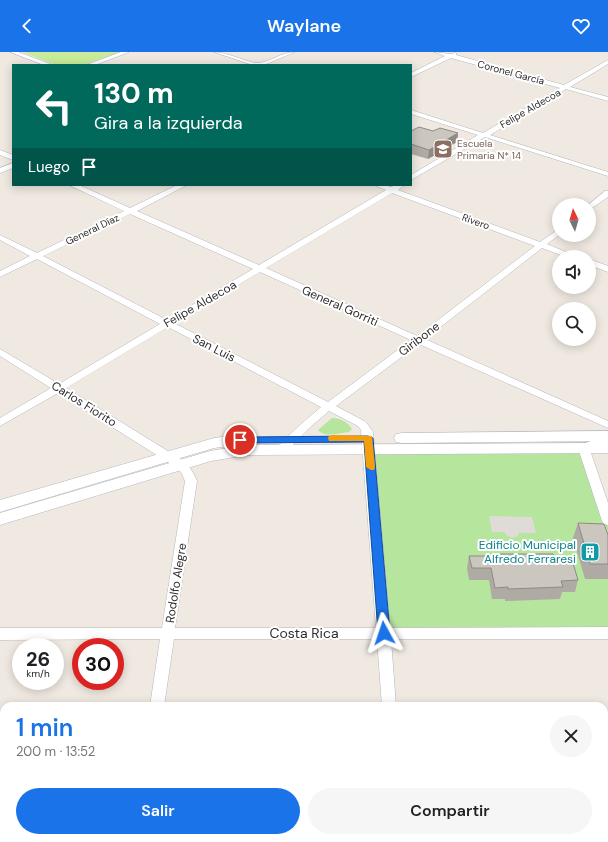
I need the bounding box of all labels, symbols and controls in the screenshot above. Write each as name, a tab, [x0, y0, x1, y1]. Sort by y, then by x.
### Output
text: Waylane	[267, 14, 341, 38]
icon: back	[16, 15, 38, 37]
icon: heart	[570, 15, 592, 37]
street label: Coronel García	[476, 57, 546, 88]
text: 130 m	[94, 75, 174, 112]
icon: left	[28, 80, 80, 132]
street label: Felipe Aldecoa	[498, 86, 563, 131]
text: Gira a la izquierda	[94, 111, 242, 135]
place label: Escuela Primaria N* 14	[457, 137, 521, 162]
school or university icon: Escuela Primaria N* 14	[432, 138, 454, 160]
icon: arrive	[78, 156, 100, 178]
text: Luego	[28, 157, 70, 177]
north arrow	[552, 198, 596, 242]
map controls	[552, 198, 596, 346]
street label: Rivero	[460, 210, 491, 232]
street label: General Díaz	[63, 211, 121, 248]
button: sound	[552, 250, 596, 294]
street label: Felipe Aldecoa	[161, 277, 239, 331]
street label: General Gorriti	[299, 282, 381, 330]
button: search	[552, 302, 596, 346]
street label: Giribone	[395, 318, 443, 360]
street label: San Luis	[190, 331, 238, 365]
street label: Carlos Fiorito	[48, 378, 120, 430]
pin	[223, 423, 257, 457]
icon: arrive	[229, 429, 251, 451]
place label: Edificio Municipal Alfredo Ferraresi	[479, 537, 576, 567]
building icon: Edificio Municipal Alfredo Ferraresi	[579, 541, 601, 563]
street label: Rodolfo Alegre	[162, 542, 190, 624]
position arrow	[363, 612, 405, 654]
street label: Costa Rica	[269, 624, 339, 642]
speed limit sign: 30	[72, 638, 124, 690]
text: 26	[26, 646, 50, 672]
text: km/h	[26, 667, 50, 680]
text: 1 min	[16, 712, 73, 743]
button: close	[550, 715, 592, 757]
text: 200 m · 13:52	[16, 743, 95, 760]
button: Salir	[16, 788, 300, 834]
button: Compartir	[308, 788, 592, 834]

